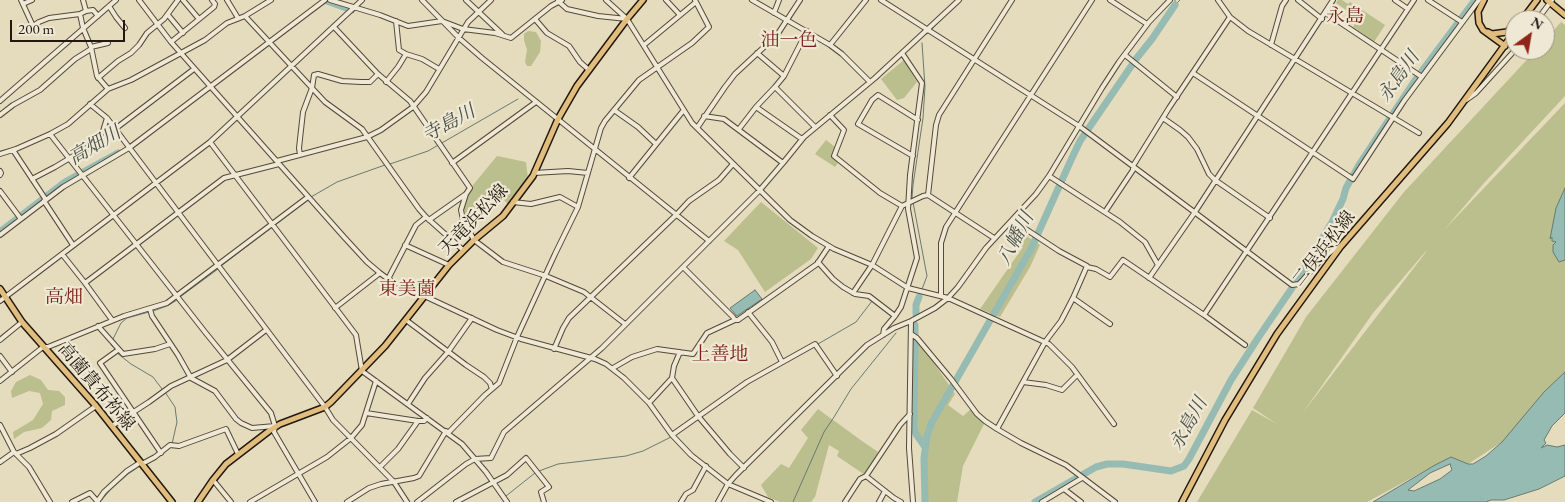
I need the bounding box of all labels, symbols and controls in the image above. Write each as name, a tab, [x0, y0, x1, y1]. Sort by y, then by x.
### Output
district label: 永島	[1326, 6, 1364, 28]
scale bar	[12, 10, 128, 42]
north arrow	[1505, 10, 1555, 60]
text: N	[1528, 12, 1547, 34]
text: 200 m	[18, 19, 54, 38]
district label: 油一色	[761, 30, 817, 52]
water label: 永島川	[1373, 47, 1425, 107]
water label: 寺島川	[419, 100, 479, 148]
water label: 高畑川	[65, 122, 125, 170]
street label: 天竜浜松線	[435, 180, 513, 260]
street label: 二俣浜松線	[1288, 207, 1360, 291]
water label: 八幡川	[993, 208, 1039, 270]
district label: 東美薗	[379, 279, 435, 301]
district label: 高畑	[45, 287, 83, 309]
street label: 高薗貴布祢線	[53, 339, 139, 435]
district label: 上善地	[692, 344, 748, 366]
water label: 永島川	[1165, 394, 1213, 454]

